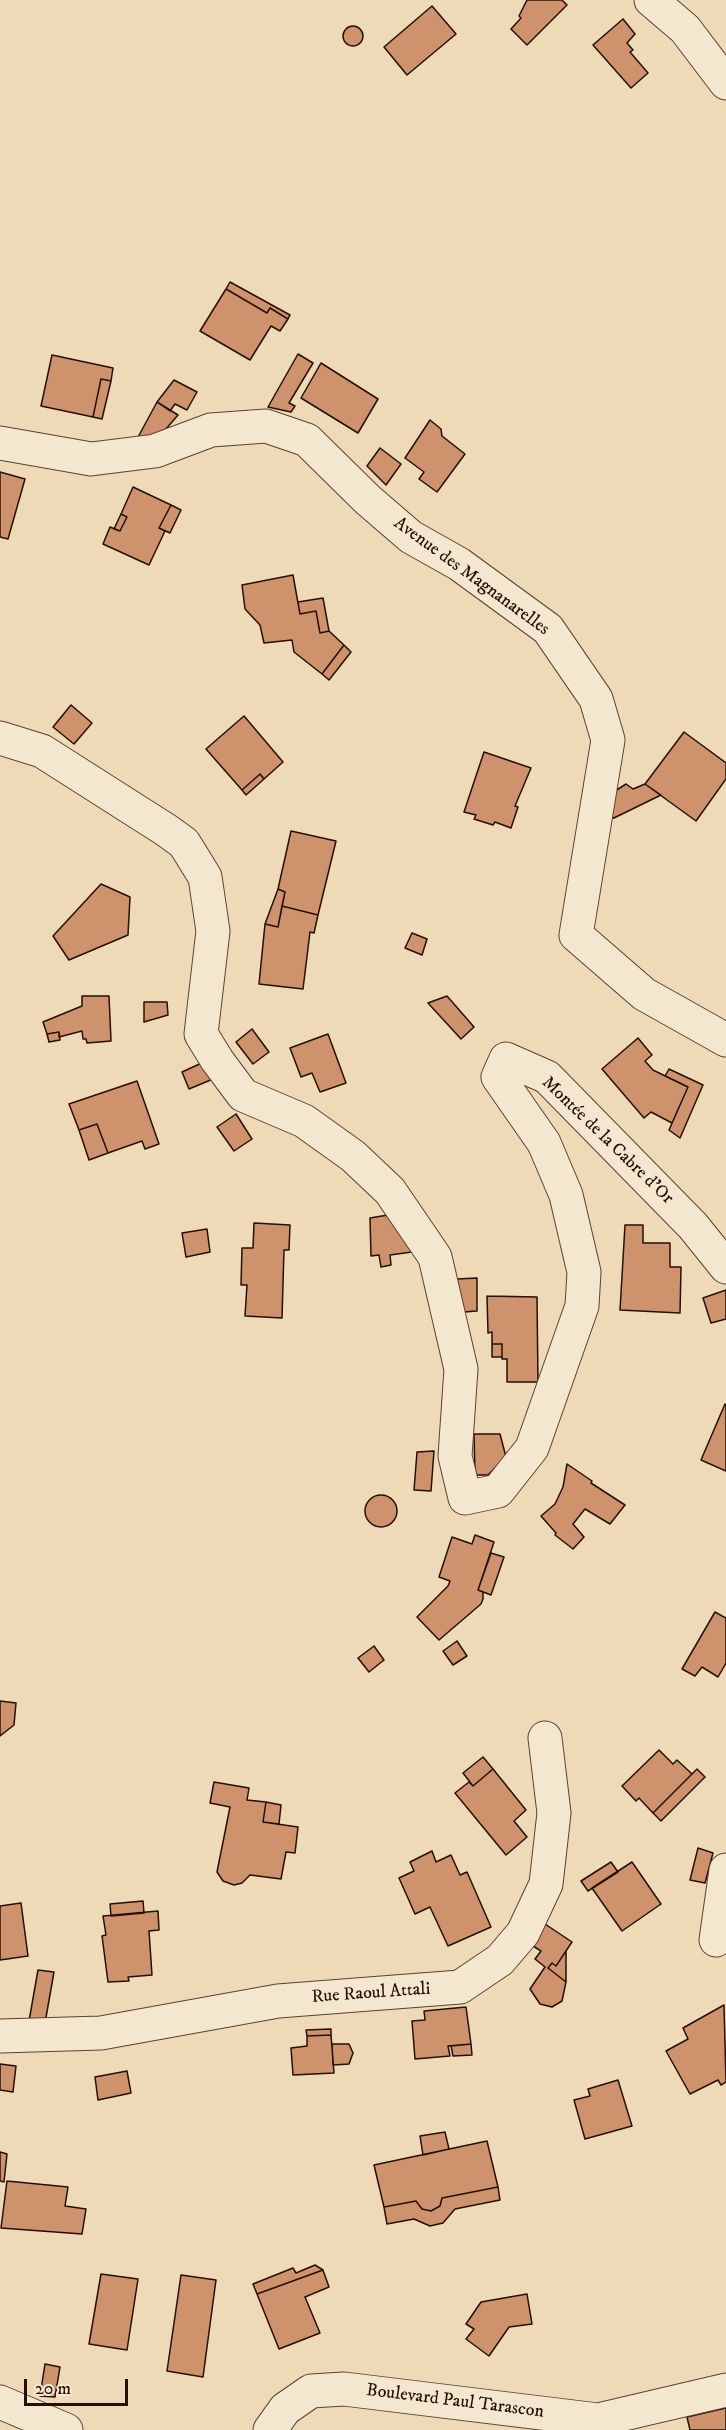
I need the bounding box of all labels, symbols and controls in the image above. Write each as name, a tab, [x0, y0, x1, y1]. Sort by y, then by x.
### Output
street label: Avenue des Magnanarelles	[389, 513, 553, 641]
street label: Montée de la Cabre d'Or	[537, 1072, 677, 1210]
street label: Rue Raoul Attali	[311, 1979, 431, 2009]
scale bar	[27, 2367, 130, 2405]
text: 20 m	[35, 2378, 71, 2400]
street label: Boulevard Paul Tarascon	[365, 2380, 545, 2424]

